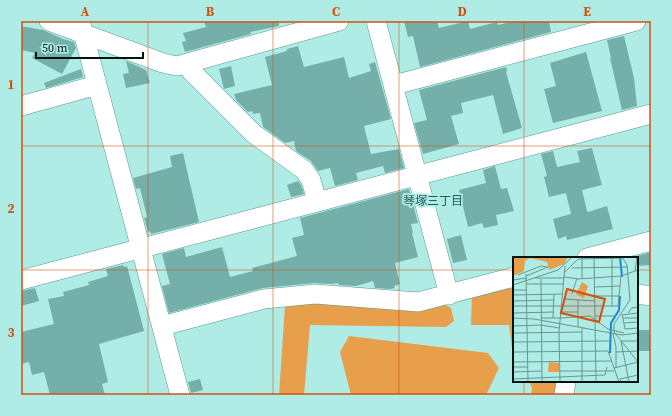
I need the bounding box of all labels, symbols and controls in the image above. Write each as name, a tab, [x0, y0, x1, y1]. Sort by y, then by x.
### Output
text: A	[81, 3, 90, 20]
text: B	[206, 3, 215, 20]
text: C	[332, 3, 340, 20]
text: D	[457, 3, 467, 20]
text: E	[583, 3, 591, 20]
scale bar	[36, 34, 143, 60]
text: 50 m	[42, 40, 68, 56]
text: 1	[7, 76, 15, 93]
district label: 琴塚三丁目	[403, 193, 463, 209]
text: 2	[7, 200, 15, 217]
inset map	[513, 257, 638, 382]
text: 3	[7, 324, 15, 341]

